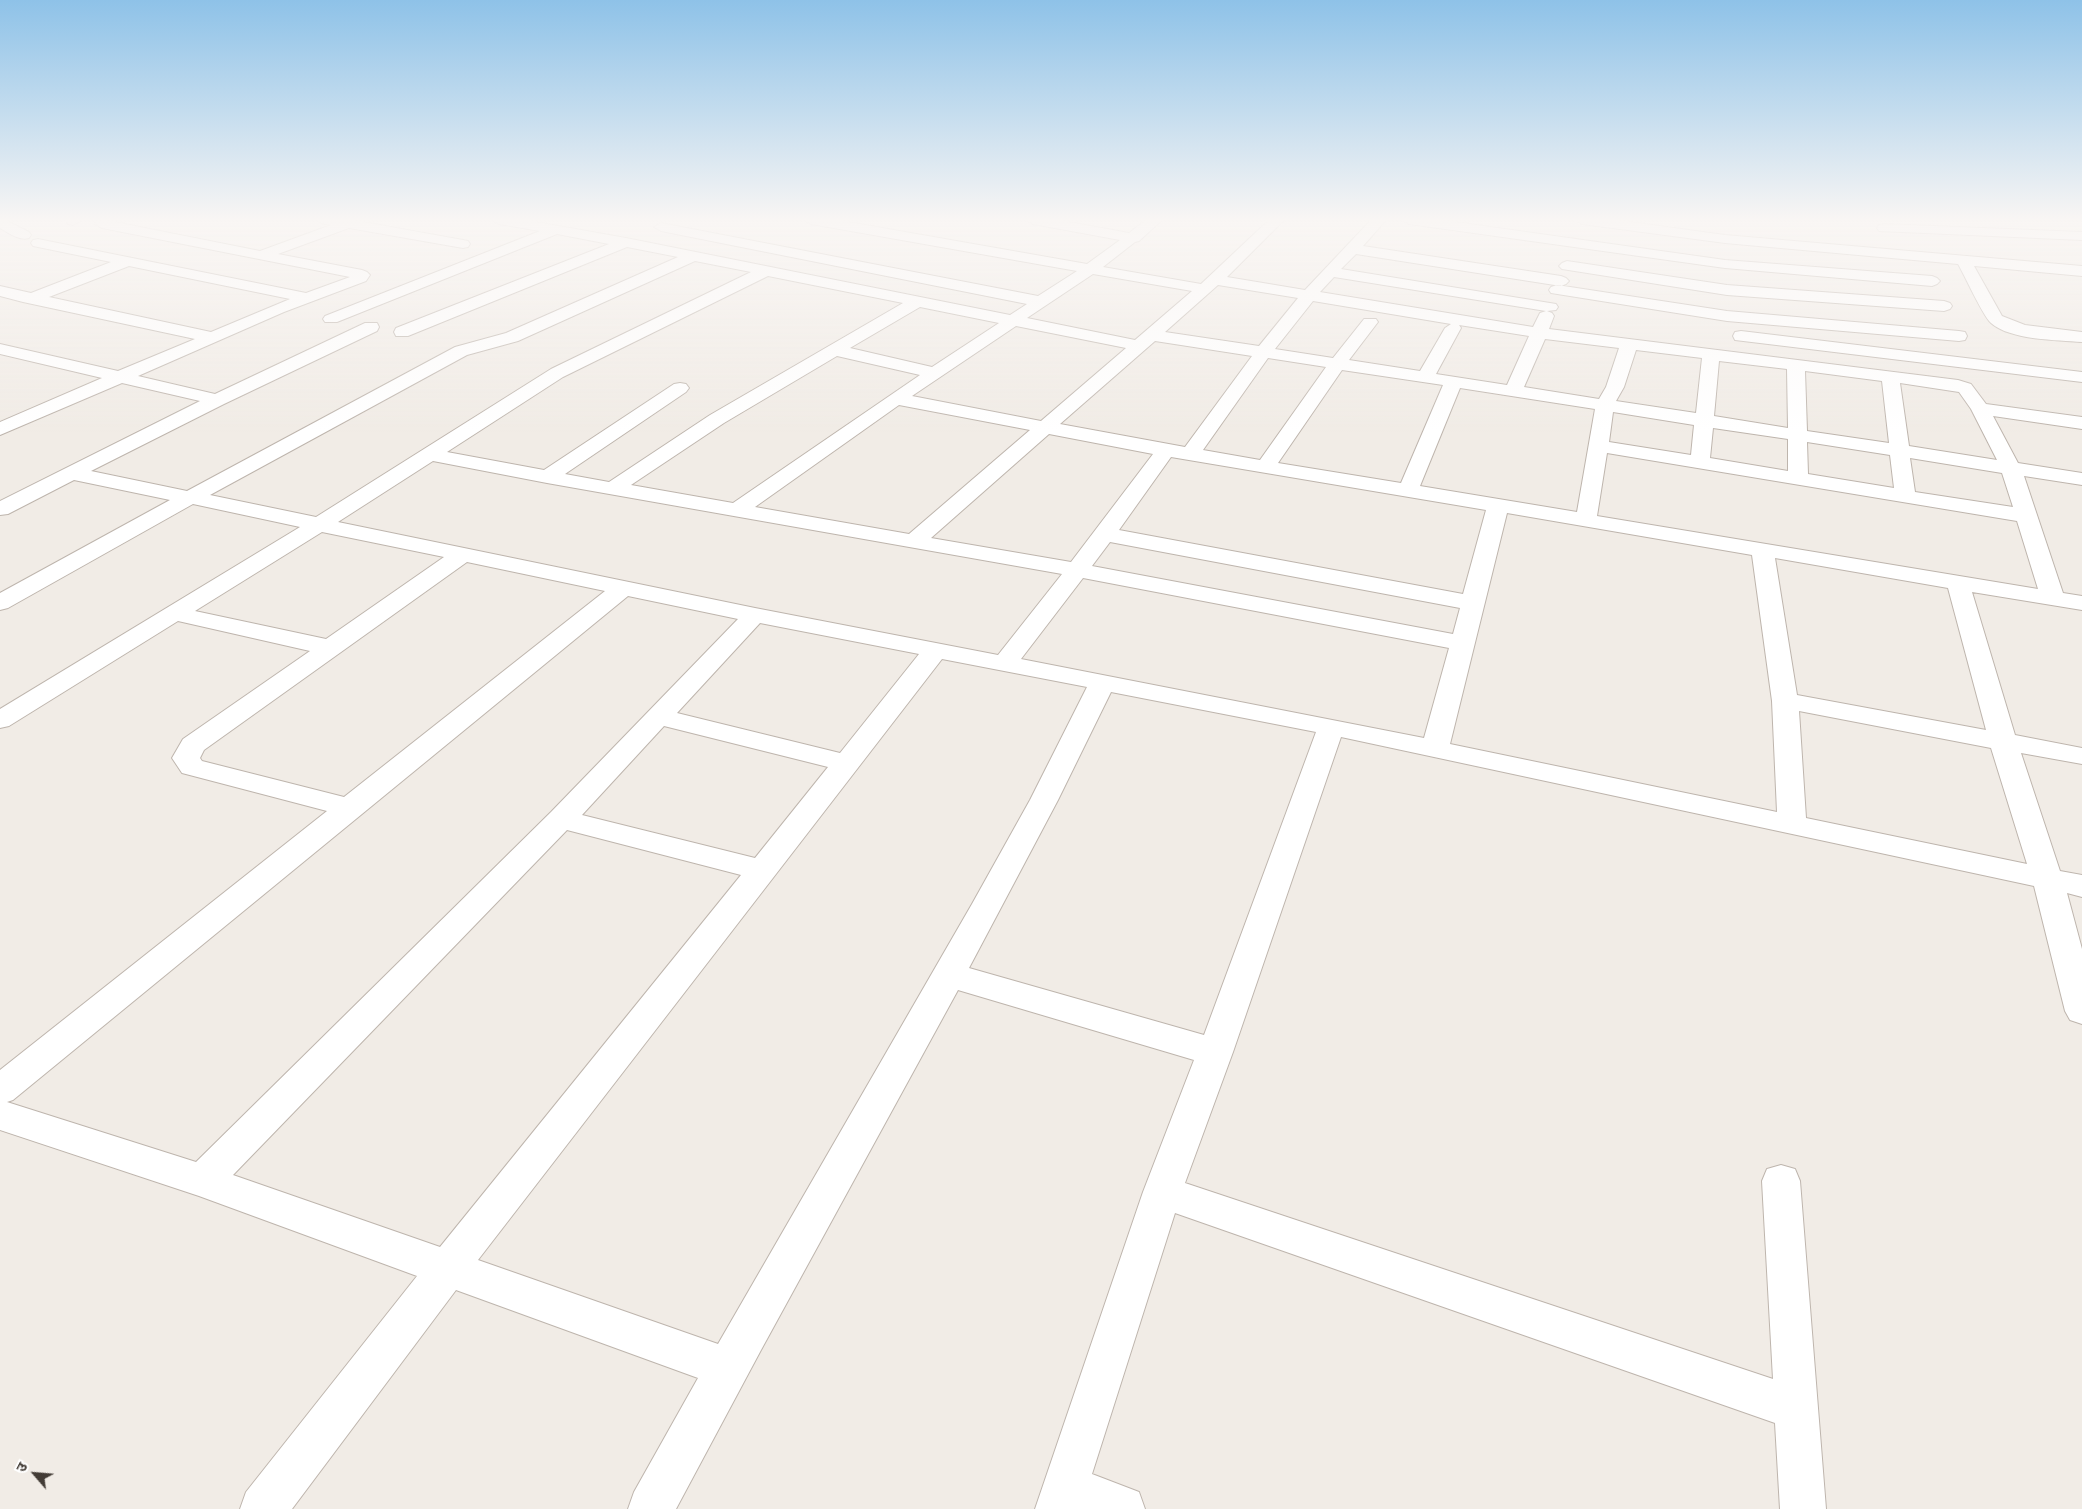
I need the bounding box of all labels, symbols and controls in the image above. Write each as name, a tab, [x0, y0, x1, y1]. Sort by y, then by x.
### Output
north arrow	[10, 1449, 60, 1499]
text: उ	[12, 1459, 31, 1474]

